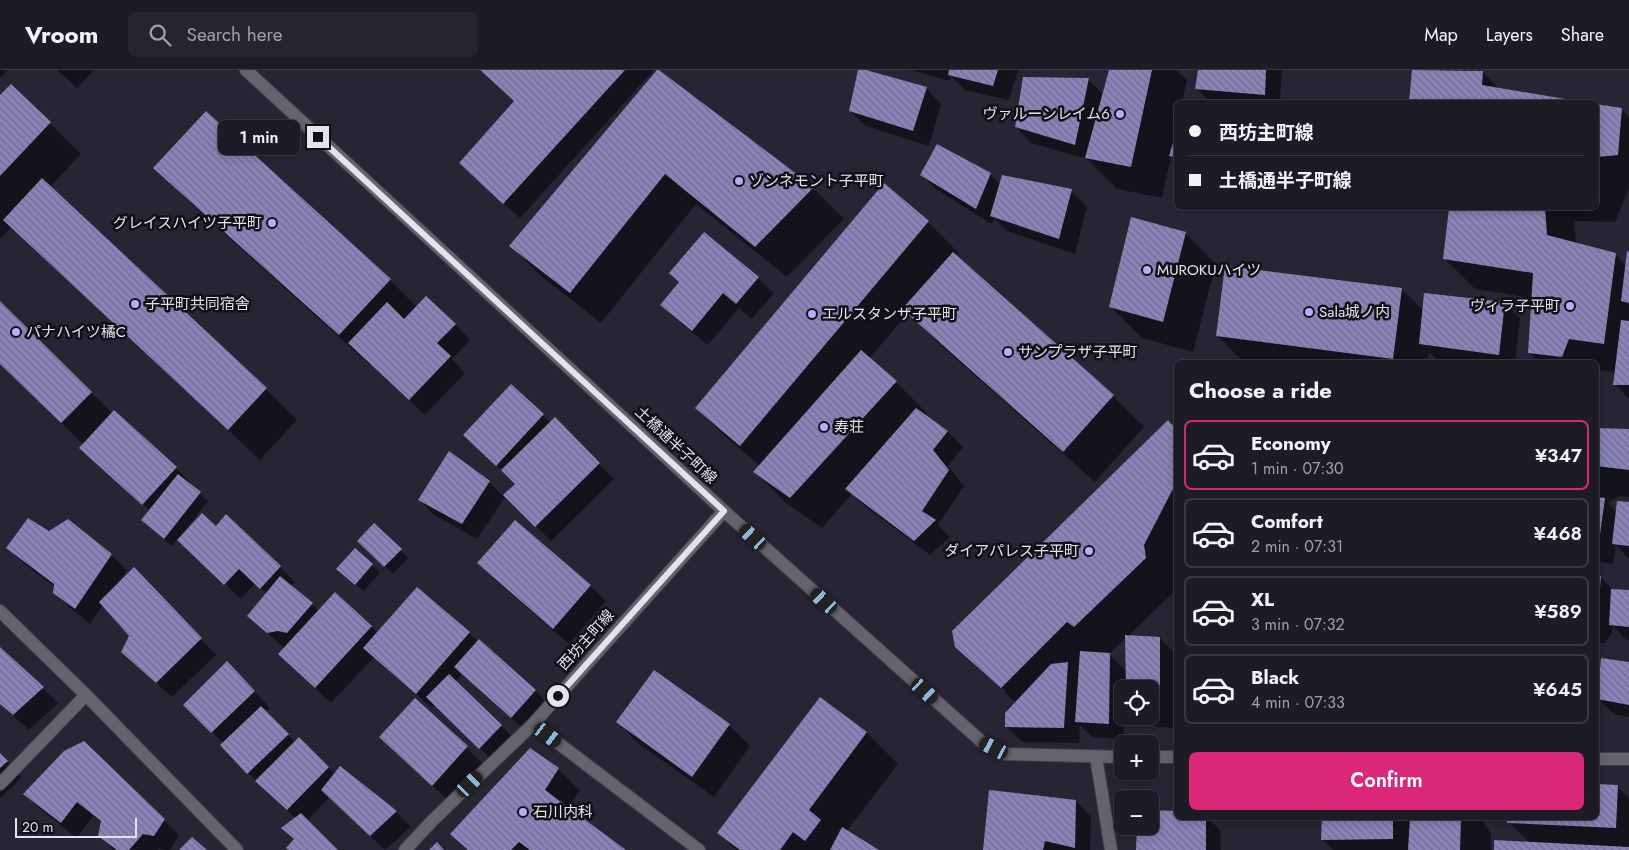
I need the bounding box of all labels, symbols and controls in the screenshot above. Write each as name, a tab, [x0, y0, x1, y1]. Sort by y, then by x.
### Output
search box	[128, 12, 478, 57]
text: Vroom	[25, 17, 98, 52]
icon: search	[146, 21, 174, 49]
text: Search here	[186, 21, 283, 48]
text: Map	[1424, 22, 1458, 48]
text: Layers	[1486, 22, 1533, 48]
text: Share	[1561, 22, 1604, 48]
place label: ヴァルーンレイム6	[982, 103, 1110, 125]
marker: ヴァルーンレイム6	[1114, 108, 1126, 120]
text: 西坊主町線	[1219, 119, 1314, 146]
callout: 1 min	[218, 120, 300, 154]
text: 1 min	[240, 126, 278, 149]
route end	[307, 126, 329, 148]
text: 土橋通半子町線	[1219, 167, 1352, 194]
place label: ゾンネモント子平町	[749, 170, 884, 192]
marker: ゾンネモント子平町	[733, 175, 745, 187]
place label: グレイスハイツ子平町	[113, 212, 262, 234]
marker: グレイスハイツ子平町	[266, 217, 278, 229]
place label: MUROKUハイツ	[1157, 259, 1261, 281]
marker: MUROKUハイツ	[1141, 264, 1153, 276]
place label: 子平町共同宿舎	[145, 293, 250, 315]
place label: ヴィラ子平町	[1470, 295, 1560, 317]
marker: 子平町共同宿舎	[129, 298, 141, 310]
marker: ヴィラ子平町	[1564, 300, 1576, 312]
place label: Sala城ノ内	[1319, 301, 1390, 323]
place label: エルスタンザ子平町	[822, 303, 957, 325]
marker: Sala城ノ内	[1303, 306, 1315, 318]
marker: エルスタンザ子平町	[806, 308, 818, 320]
place label: パナハイツ橘C	[26, 321, 126, 343]
marker: パナハイツ橘C	[10, 326, 22, 338]
place label: サンプラザ子平町	[1018, 341, 1138, 363]
marker: サンプラザ子平町	[1002, 346, 1014, 358]
text: Choose a ride	[1189, 374, 1332, 406]
street label: 土橋通半子町線	[630, 401, 722, 489]
place label: 寿荘	[834, 416, 864, 438]
marker: 寿荘	[818, 421, 830, 433]
text: Economy	[1251, 430, 1331, 457]
icon: car	[1191, 433, 1236, 478]
text: ¥347	[1535, 442, 1582, 469]
text: 1 min · 07:30	[1251, 457, 1344, 480]
text: Comfort	[1251, 508, 1323, 535]
icon: car	[1191, 511, 1236, 556]
text: ¥468	[1534, 520, 1582, 547]
car	[736, 521, 769, 553]
text: 2 min · 07:31	[1251, 535, 1343, 558]
place label: ダイアパレス子平町	[944, 540, 1079, 562]
marker: ダイアパレス子平町	[1083, 545, 1095, 557]
car	[807, 585, 840, 617]
text: XL	[1251, 586, 1274, 613]
icon: car	[1191, 589, 1236, 634]
text: ¥589	[1534, 598, 1582, 625]
street label: 西坊主町線	[553, 605, 619, 675]
text: 3 min · 07:32	[1251, 613, 1345, 636]
text: Black	[1251, 664, 1299, 691]
icon: car	[1191, 667, 1236, 712]
car	[908, 675, 941, 707]
text: ¥645	[1533, 676, 1582, 703]
map controls	[1114, 680, 1159, 835]
button: locate	[1114, 680, 1159, 725]
route start	[547, 685, 569, 707]
text: 4 min · 07:33	[1251, 691, 1345, 714]
car	[531, 720, 564, 750]
car	[977, 735, 1010, 761]
button: +	[1114, 735, 1159, 780]
button: Confirm	[1189, 752, 1584, 810]
car	[453, 768, 486, 800]
button: −	[1114, 790, 1159, 835]
place label: 石川内科	[533, 801, 593, 823]
marker: 石川内科	[517, 806, 529, 818]
scale bar	[15, 815, 138, 838]
text: 20 m	[22, 817, 54, 837]

